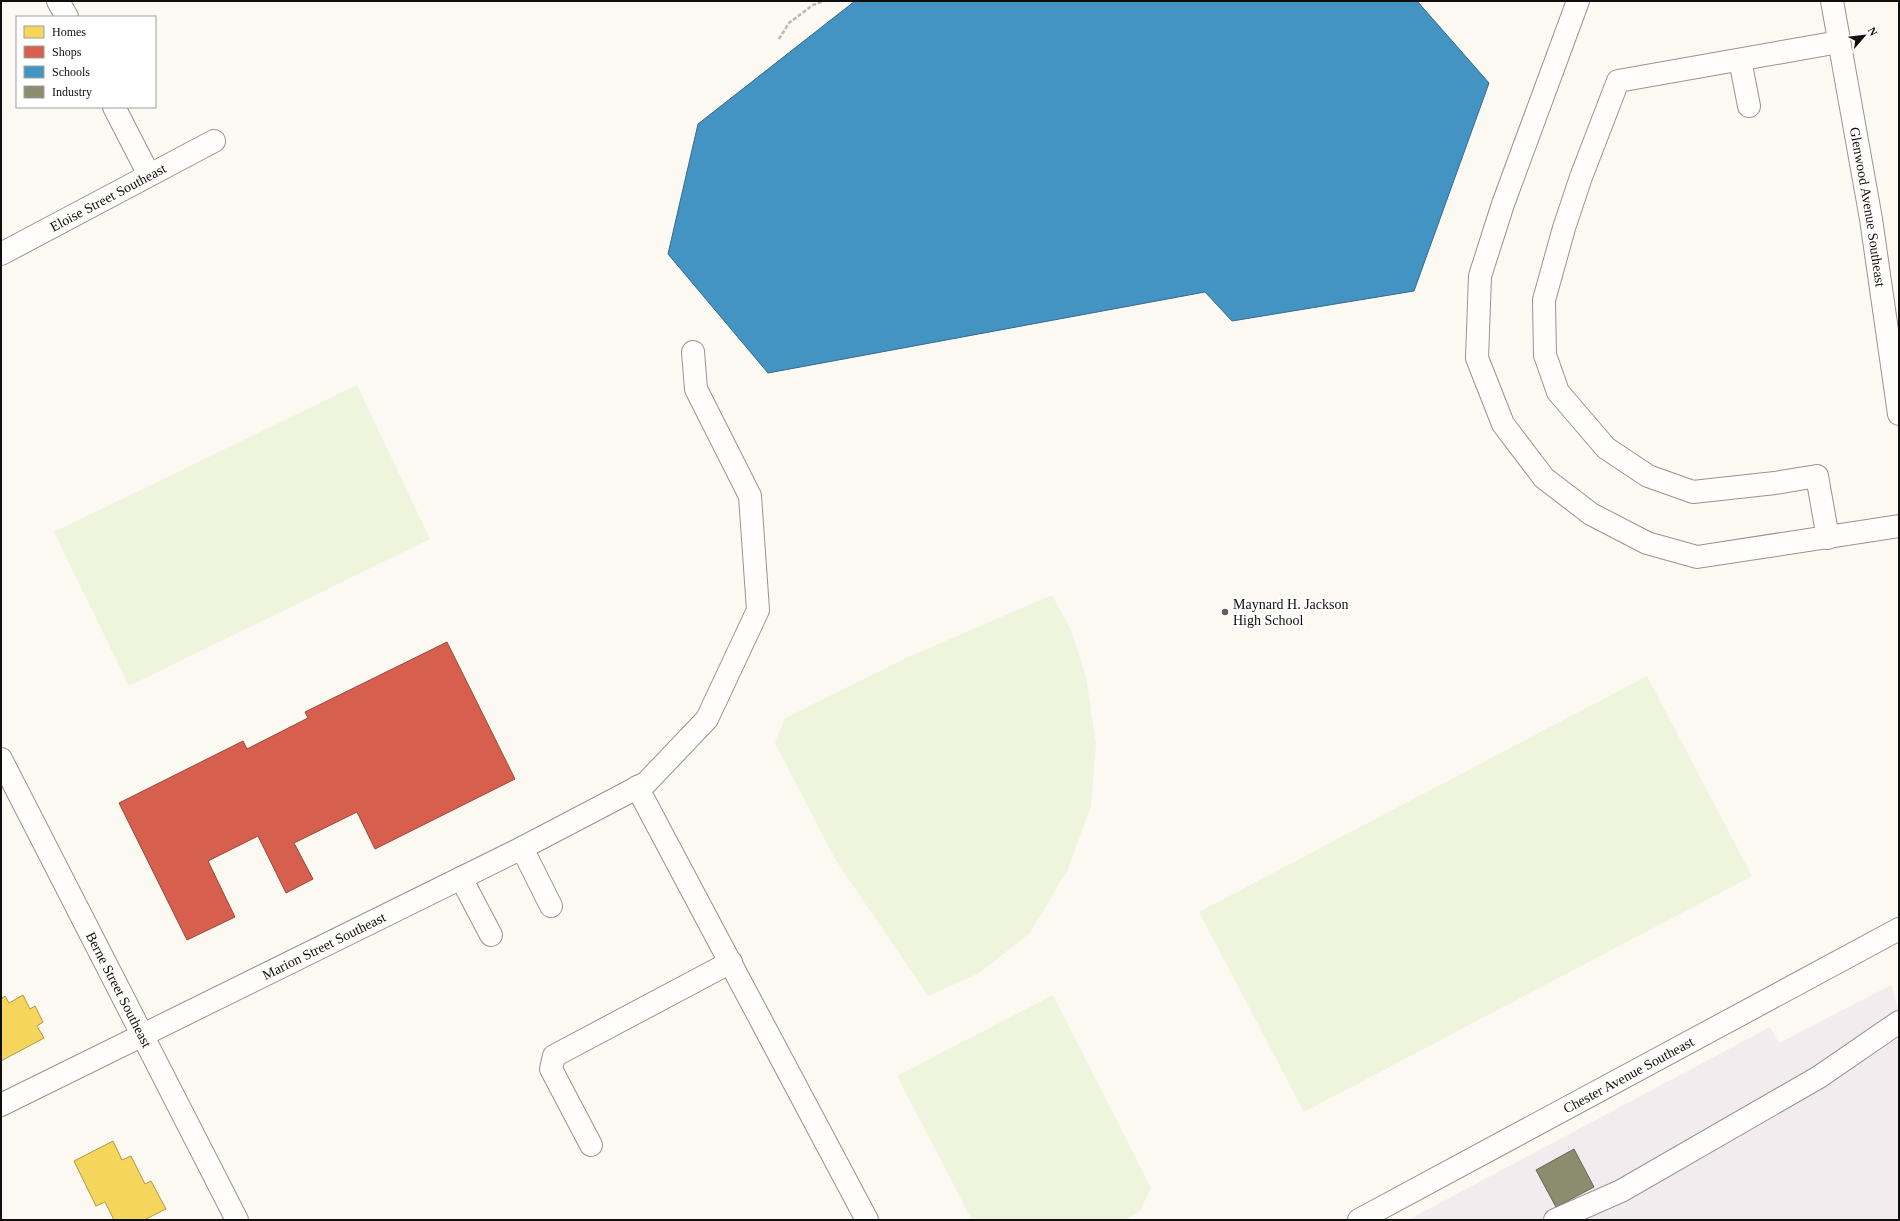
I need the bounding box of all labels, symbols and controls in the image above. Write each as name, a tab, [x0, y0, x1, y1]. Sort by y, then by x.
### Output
legend	[16, 16, 156, 108]
north arrow	[1844, 16, 1884, 56]
text: Homes	[52, 25, 86, 39]
text: N	[1866, 25, 1880, 38]
text: Shops	[52, 45, 82, 59]
text: Schools	[52, 65, 90, 79]
text: Industry	[52, 85, 92, 99]
street label: Glenwood Avenue Southeast	[1847, 126, 1888, 288]
street label: Eloise Street Southeast	[48, 161, 169, 235]
place label: Maynard H. Jackson High School	[1233, 597, 1348, 628]
marker: Maynard H. Jackson High School	[1220, 607, 1230, 617]
street label: Marion Street Southeast	[260, 909, 388, 983]
street label: Berne Street Southeast	[83, 930, 154, 1050]
street label: Chester Avenue Southeast	[1561, 1034, 1697, 1117]

